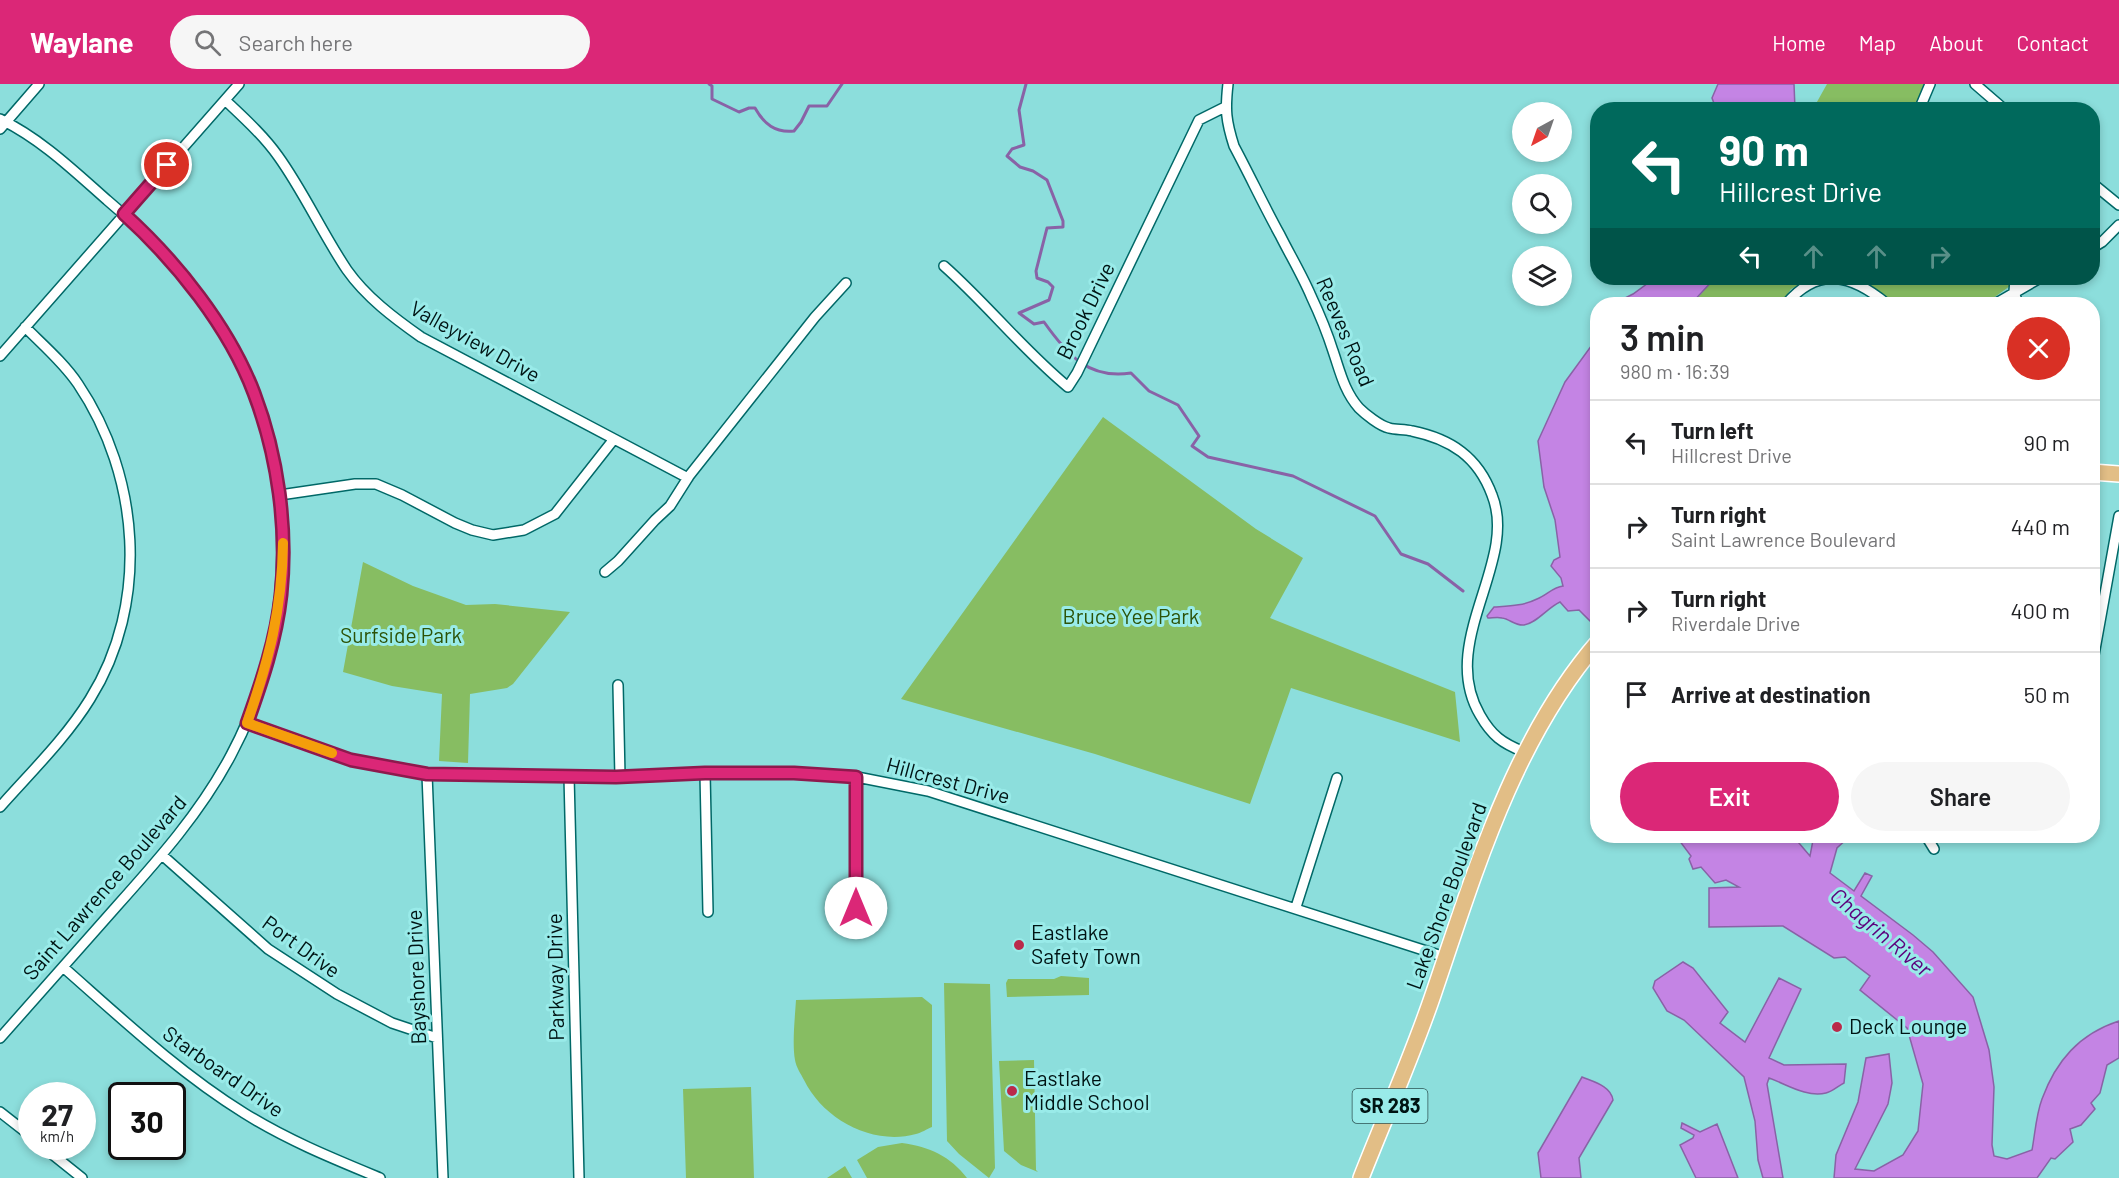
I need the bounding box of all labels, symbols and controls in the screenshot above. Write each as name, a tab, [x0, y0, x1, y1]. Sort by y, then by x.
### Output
search box	[170, 15, 590, 69]
text: Waylane	[30, 25, 134, 59]
icon: search	[191, 26, 224, 59]
text: Search here	[239, 29, 353, 55]
text: Home	[1772, 30, 1826, 55]
text: Map	[1859, 30, 1896, 55]
text: About	[1929, 30, 1984, 55]
text: Contact	[2017, 30, 2089, 55]
north arrow	[1512, 102, 1572, 162]
map controls	[1512, 102, 1572, 306]
text: 90 m	[1719, 124, 1809, 174]
icon: left	[1620, 126, 1698, 204]
pin	[141, 139, 192, 190]
icon: arrive	[150, 148, 183, 181]
button: search	[1512, 174, 1572, 234]
text: Hillcrest Drive	[1719, 175, 1882, 207]
icon: left	[1734, 240, 1767, 273]
icon: ahead	[1797, 240, 1830, 273]
icon: ahead	[1860, 240, 1893, 273]
icon: right	[1923, 240, 1956, 273]
button: layers	[1512, 246, 1572, 306]
street label: Brook Drive	[1050, 258, 1119, 363]
street label: Reeves Road	[1312, 273, 1381, 390]
street label: Valleyview Drive	[406, 295, 545, 387]
text: 3 min	[1620, 315, 1705, 358]
button: close	[2007, 317, 2070, 380]
text: 980 m · 16:39	[1620, 359, 1730, 383]
text: Turn left	[1671, 417, 1754, 443]
icon: left	[1620, 426, 1653, 459]
text: 90 m	[2024, 429, 2070, 455]
text: Hillcrest Drive	[1671, 443, 1792, 467]
text: Turn right	[1671, 501, 1766, 527]
icon: right	[1620, 510, 1653, 543]
text: 440 m	[2011, 513, 2070, 539]
text: Saint Lawrence Boulevard	[1671, 527, 1896, 551]
text: Turn right	[1671, 585, 1766, 611]
icon: right	[1620, 594, 1653, 627]
text: 400 m	[2010, 597, 2070, 623]
park label: Bruce Yee Park	[1063, 603, 1199, 628]
text: Riverdale Drive	[1671, 611, 1800, 635]
park label: Surfside Park	[340, 622, 462, 647]
icon: arrive	[1620, 678, 1653, 711]
text: Arrive at destination	[1671, 681, 1870, 707]
text: 50 m	[2024, 681, 2070, 707]
street label: Hillcrest Drive	[884, 751, 1013, 808]
button: Exit	[1620, 762, 1839, 831]
button: Share	[1851, 762, 2070, 831]
street label: Saint Lawrence Boulevard	[17, 790, 191, 984]
street label: Lake Shore Boulevard	[1400, 799, 1491, 992]
position arrow	[824, 876, 888, 940]
water label: Chagrin River	[1826, 881, 1938, 982]
street label: Port Drive	[258, 909, 346, 982]
street label: Bayshore Drive	[401, 909, 430, 1045]
street label: Parkway Drive	[541, 913, 568, 1041]
place label: Eastlake Safety Town	[1031, 919, 1141, 968]
marker: Eastlake Safety Town	[1012, 938, 1026, 952]
place label: Deck Lounge	[1849, 1013, 1967, 1038]
street label: Starboard Drive	[159, 1020, 289, 1122]
marker: Deck Lounge	[1830, 1020, 1844, 1034]
place label: Eastlake Middle School	[1024, 1065, 1150, 1114]
speed limit sign: 30	[108, 1082, 186, 1160]
marker: Eastlake Middle School	[1005, 1084, 1019, 1098]
road number: SR 283	[1352, 1089, 1428, 1123]
text: 27	[41, 1096, 73, 1132]
text: km/h	[40, 1127, 74, 1145]

